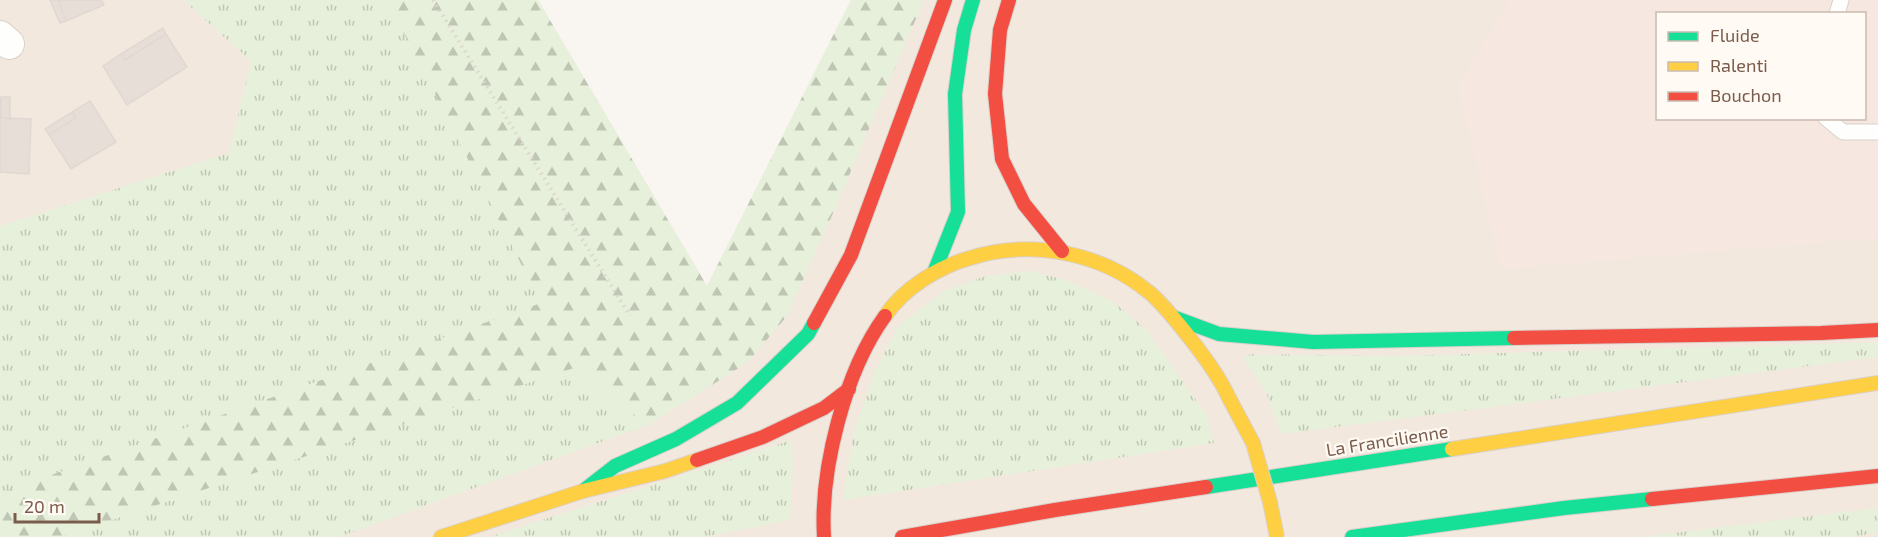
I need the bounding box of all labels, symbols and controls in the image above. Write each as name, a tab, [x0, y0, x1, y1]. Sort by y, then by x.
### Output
legend	[1656, 12, 1866, 120]
text: Fluide	[1710, 24, 1760, 46]
text: Ralenti	[1710, 54, 1768, 76]
text: Bouchon	[1710, 84, 1782, 106]
street label: La Francilienne	[1324, 419, 1450, 461]
scale bar	[15, 486, 99, 524]
text: 20 m	[24, 495, 65, 517]

